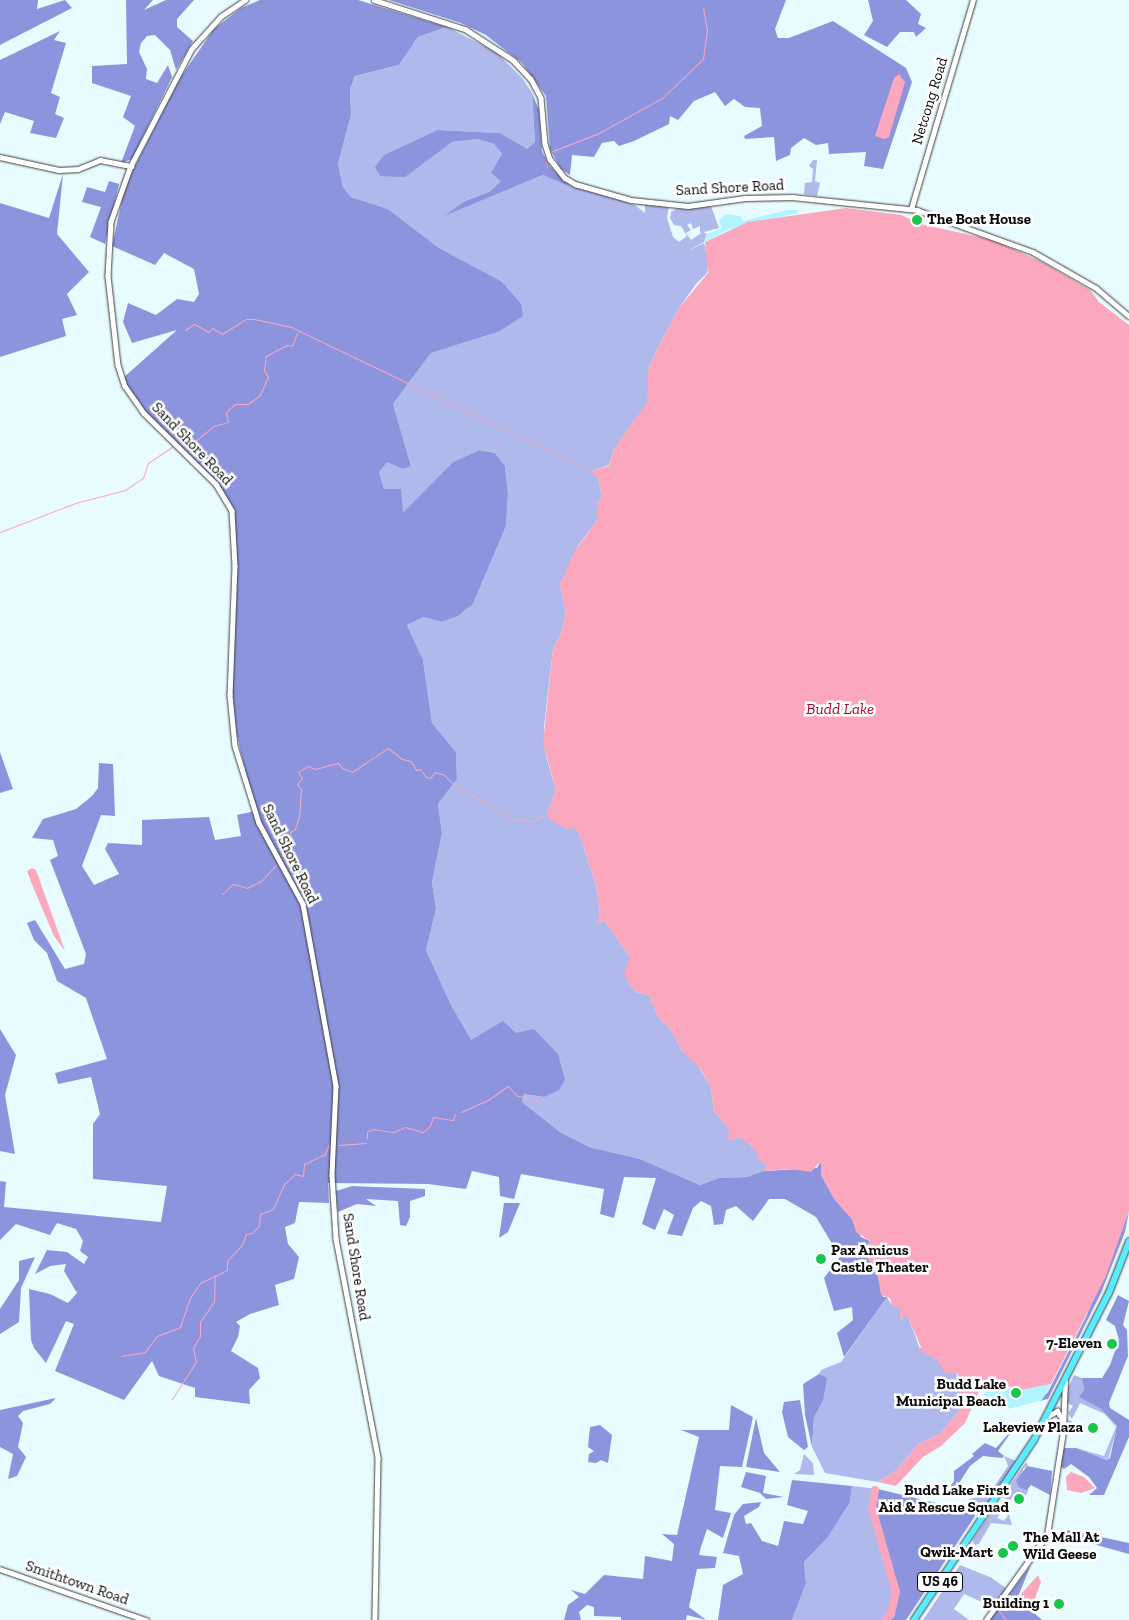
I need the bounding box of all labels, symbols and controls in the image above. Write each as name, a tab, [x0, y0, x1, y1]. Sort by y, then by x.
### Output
street label: Netcong Road	[908, 55, 952, 147]
street label: Sand Shore Road	[675, 176, 785, 200]
place label: The Boat House	[927, 211, 1031, 229]
marker: The Boat House	[911, 214, 923, 226]
street label: Sand Shore Road	[148, 399, 236, 489]
water label: Budd Lake	[806, 699, 874, 719]
street label: Sand Shore Road	[258, 801, 322, 907]
street label: Sand Shore Road	[339, 1212, 373, 1322]
place label: Pax Amicus Castle Theater	[831, 1241, 929, 1276]
marker: Pax Amicus Castle Theater	[815, 1253, 827, 1265]
place label: 7-Eleven	[1046, 1335, 1102, 1353]
marker: 7-Eleven	[1106, 1338, 1118, 1350]
place label: Budd Lake Municipal Beach	[896, 1375, 1006, 1410]
marker: Budd Lake Municipal Beach	[1010, 1387, 1022, 1399]
place label: Lakeview Plaza	[983, 1419, 1083, 1437]
marker: Lakeview Plaza	[1087, 1422, 1099, 1434]
place label: Budd Lake First Aid & Rescue Squad	[879, 1481, 1009, 1516]
marker: Budd Lake First Aid & Rescue Squad	[1013, 1493, 1025, 1505]
place label: The Mall At Wild Geese	[1023, 1528, 1100, 1563]
marker: The Mall At Wild Geese	[1007, 1540, 1019, 1552]
place label: Qwik-Mart	[920, 1544, 993, 1562]
marker: Qwik-Mart	[997, 1547, 1009, 1559]
street label: Smithtown Road	[23, 1557, 131, 1609]
road number: US 46	[916, 1570, 964, 1594]
place label: Building 1	[983, 1595, 1049, 1613]
marker: Building 1	[1053, 1598, 1065, 1610]

